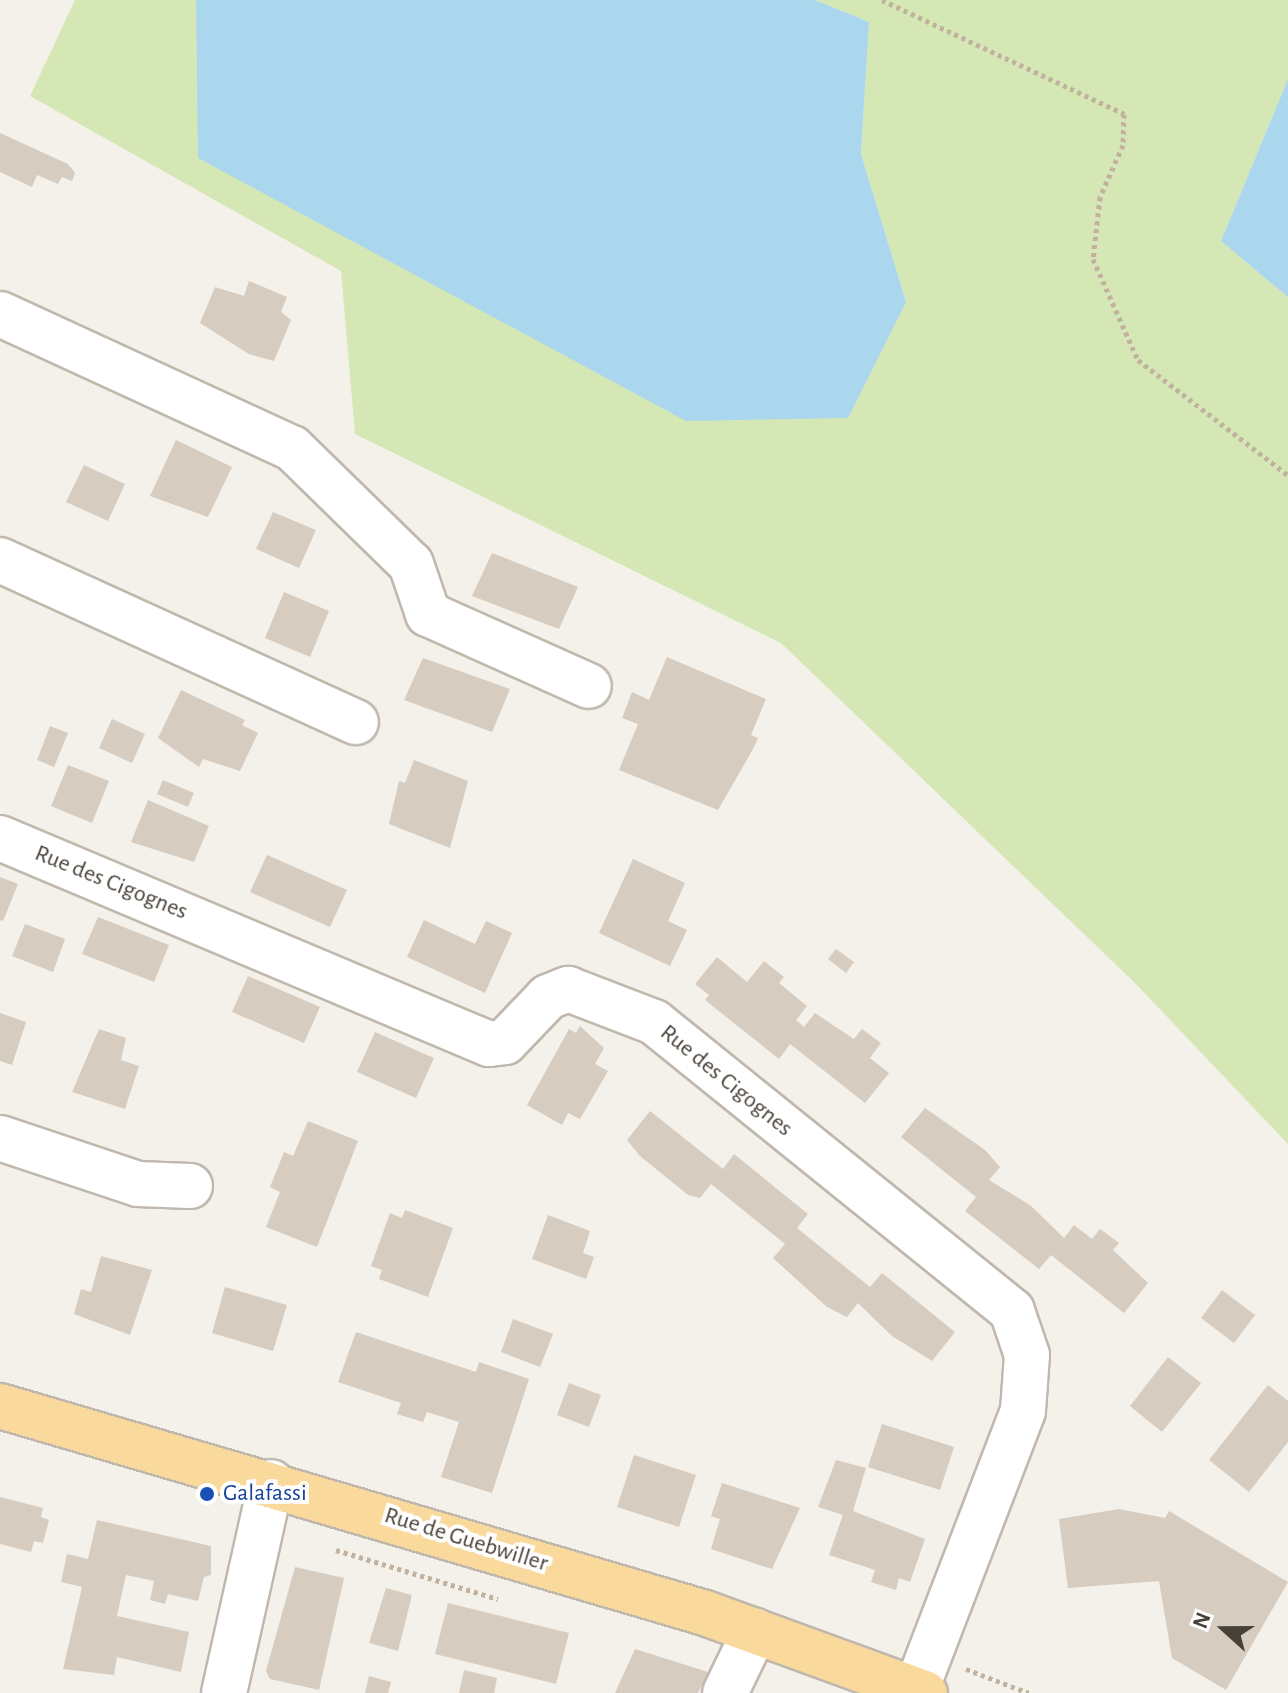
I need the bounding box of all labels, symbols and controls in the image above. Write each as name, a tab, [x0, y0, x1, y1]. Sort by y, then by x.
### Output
street label: Rue des Cigognes	[30, 839, 192, 927]
street label: Rue des Cigognes	[654, 1019, 798, 1143]
place label: Galafassi	[223, 1480, 307, 1508]
marker: Galafassi	[198, 1485, 216, 1503]
street label: Rue de Guebwiller	[381, 1501, 551, 1579]
north arrow	[1184, 1589, 1264, 1669]
text: N	[1189, 1609, 1215, 1631]

